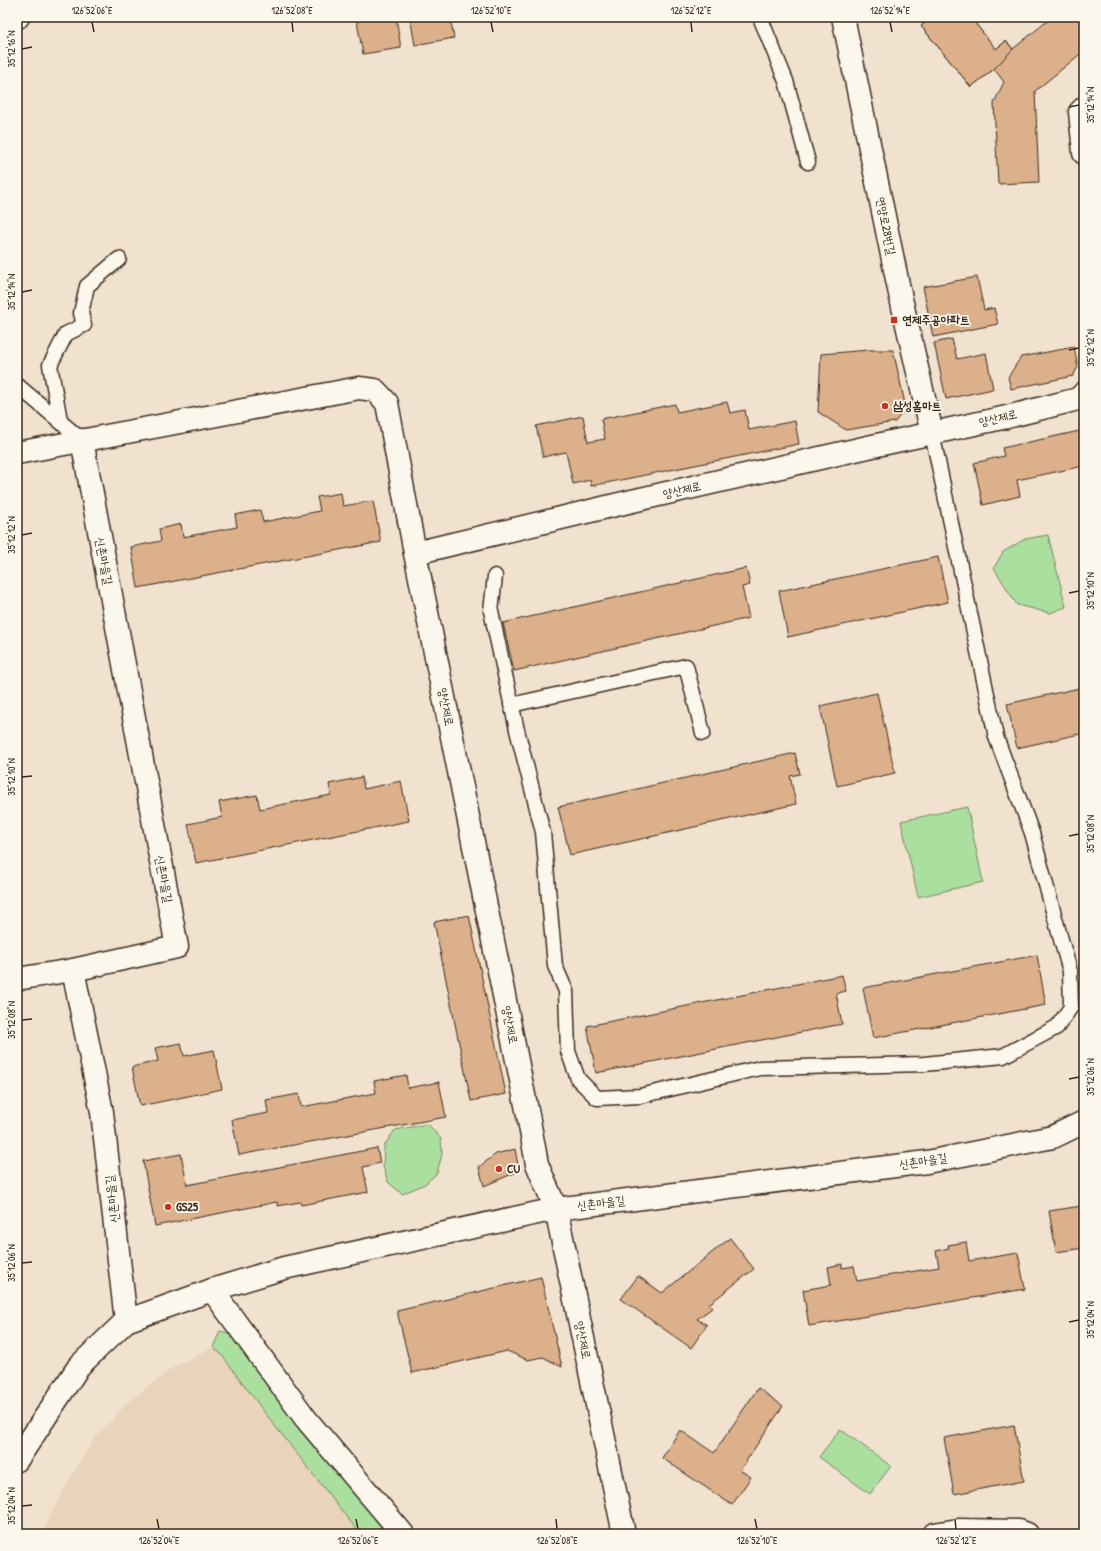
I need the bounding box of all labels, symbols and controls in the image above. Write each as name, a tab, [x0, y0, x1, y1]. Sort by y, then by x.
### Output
text: 126°52'06"E	[71, 4, 113, 17]
text: 126°52'08"E	[271, 4, 313, 17]
text: 126°52'10"E	[471, 4, 512, 17]
text: 126°52'12"E	[671, 4, 712, 17]
text: 126°52'14"E	[870, 4, 911, 17]
text: 35°12'16"N	[5, 31, 18, 67]
text: 35°12'14"N	[1084, 87, 1097, 123]
street label: 연양로28번길	[873, 195, 901, 257]
text: 35°12'14"N	[5, 274, 18, 310]
place label: 연제주공아파트	[902, 311, 970, 328]
marker: 연제주공아파트	[889, 315, 899, 325]
text: 35°12'12"N	[1084, 329, 1097, 367]
place label: 삼성홈마트	[893, 397, 942, 414]
marker: 삼성홈마트	[880, 401, 890, 411]
street label: 양산제로	[977, 405, 1019, 430]
street label: 양산제로	[661, 477, 703, 502]
text: 35°12'12"N	[5, 516, 18, 554]
street label: 신촌마을길	[92, 536, 118, 587]
text: 35°12'10"N	[1084, 572, 1097, 610]
street label: 양산제로	[434, 686, 459, 727]
text: 35°12'10"N	[5, 758, 18, 796]
text: 35°12'08"N	[1084, 815, 1097, 853]
street label: 신촌마을길	[152, 854, 178, 905]
text: 35°12'08"N	[5, 1001, 18, 1039]
street label: 양산제로	[498, 1004, 523, 1045]
text: 35°12'06"N	[1084, 1058, 1097, 1096]
street label: 신촌마을길	[898, 1148, 948, 1173]
place label: CU	[507, 1160, 521, 1177]
marker: CU	[494, 1164, 504, 1174]
street label: 신촌마을길	[100, 1174, 123, 1224]
street label: 신촌마을길	[576, 1191, 626, 1214]
place label: GS25	[176, 1198, 199, 1215]
marker: GS25	[163, 1202, 173, 1212]
text: 35°12'06"N	[5, 1244, 18, 1282]
text: 35°12'04"N	[1084, 1301, 1097, 1339]
street label: 양산제로	[571, 1319, 596, 1361]
text: 35°12'04"N	[5, 1487, 18, 1525]
text: 126°52'04"E	[139, 1534, 180, 1547]
text: 126°52'06"E	[337, 1534, 379, 1547]
text: 126°52'08"E	[536, 1534, 578, 1547]
text: 126°52'10"E	[737, 1534, 778, 1547]
text: 126°52'12"E	[936, 1534, 977, 1547]

